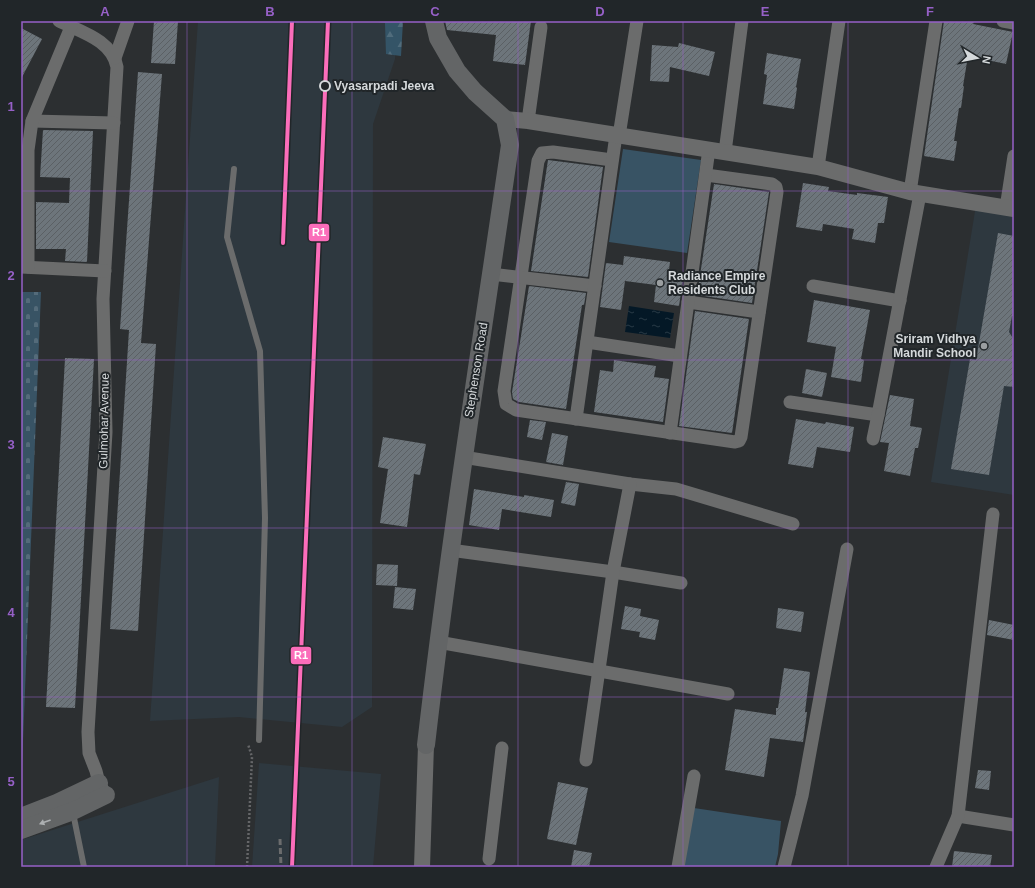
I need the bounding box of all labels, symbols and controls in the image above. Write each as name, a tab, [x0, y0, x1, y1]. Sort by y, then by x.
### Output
text: A	[100, 4, 110, 19]
text: B	[265, 4, 275, 19]
text: C	[430, 4, 440, 19]
text: D	[595, 4, 605, 19]
text: E	[761, 4, 770, 19]
text: F	[926, 4, 934, 19]
north arrow	[957, 38, 997, 78]
text: N	[980, 55, 993, 65]
place label: Vyasarpadi Jeeva	[334, 79, 435, 93]
marker: Vyasarpadi Jeeva	[319, 80, 331, 92]
text: 1	[7, 99, 15, 114]
line badge: R1	[308, 223, 330, 242]
text: R1	[312, 226, 326, 238]
text: 2	[7, 268, 15, 283]
place label: Radiance Empire Residents Club	[668, 269, 766, 297]
marker: Radiance Empire Residents Club	[655, 278, 665, 288]
street label: Stephenson Road	[462, 321, 490, 419]
place label: Sriram Vidhya Mandir School	[893, 332, 976, 360]
marker: Sriram Vidhya Mandir School	[979, 341, 989, 351]
street label: Gulmohar Avenue	[96, 373, 112, 469]
text: 3	[7, 437, 15, 452]
text: 4	[7, 605, 15, 620]
line badge: R1	[290, 646, 312, 665]
text: R1	[294, 649, 308, 661]
text: 5	[7, 774, 15, 789]
one-way arrow	[38, 819, 50, 825]

